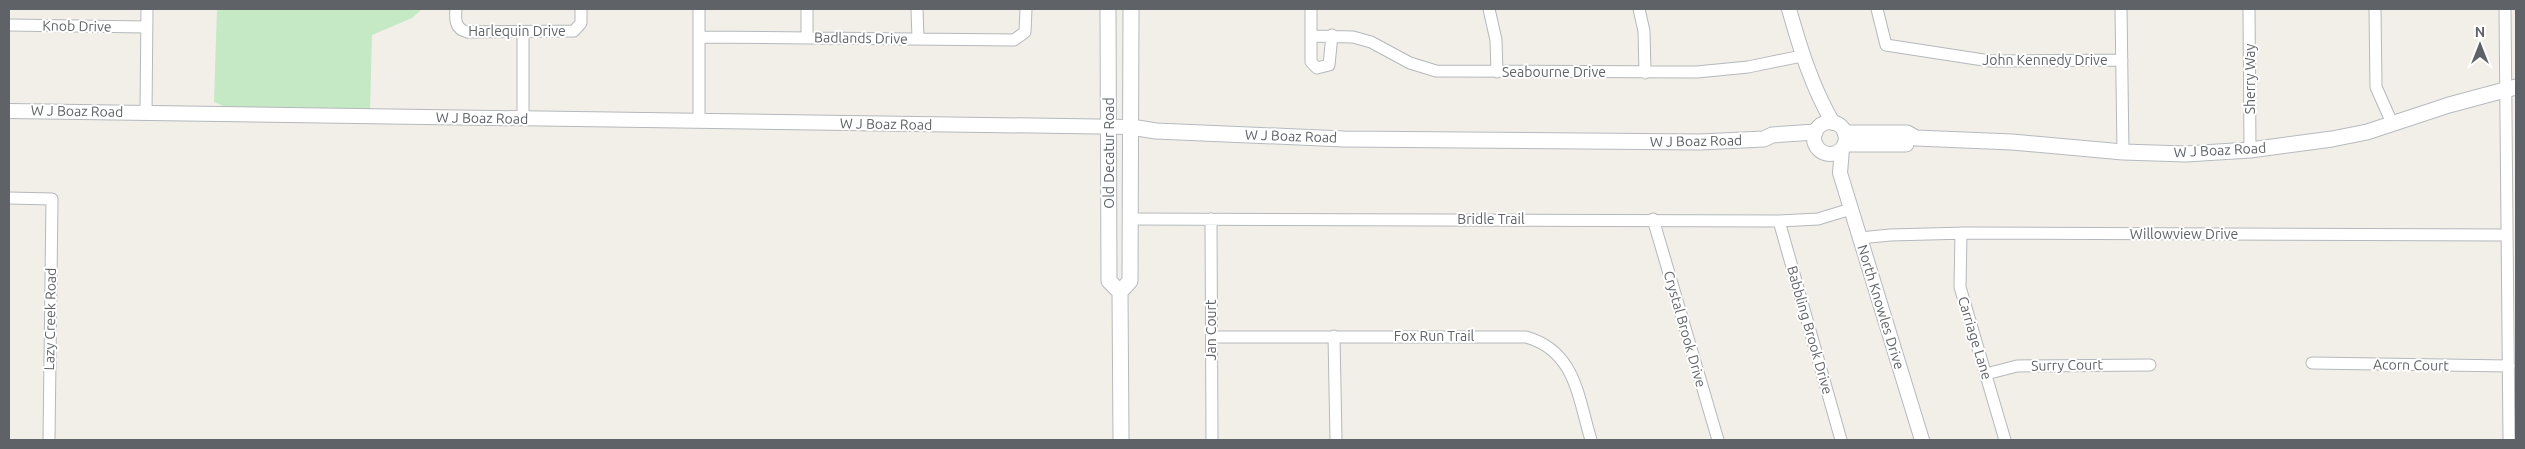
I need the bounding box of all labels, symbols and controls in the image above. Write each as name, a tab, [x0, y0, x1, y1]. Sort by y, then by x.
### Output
street label: Knob Drive	[42, 17, 112, 35]
north arrow	[2455, 20, 2505, 70]
street label: Harlequin Drive	[468, 23, 566, 39]
text: N	[2475, 24, 2485, 40]
street label: Badlands Drive	[814, 29, 908, 47]
street label: Sherry Way	[2242, 43, 2258, 114]
street label: John Kennedy Drive	[1982, 52, 2108, 68]
street label: Seabourne Drive	[1502, 64, 1606, 80]
street label: Old Decatur Road	[1101, 97, 1117, 209]
street label: W J Boaz Road	[31, 102, 123, 120]
street label: W J Boaz Road	[436, 109, 528, 127]
street label: W J Boaz Road	[840, 115, 932, 133]
street label: W J Boaz Road	[1245, 126, 1337, 146]
street label: W J Boaz Road	[1650, 132, 1742, 150]
street label: W J Boaz Road	[2173, 140, 2267, 160]
street label: Bridle Trail	[1457, 211, 1525, 227]
street label: Willowview Drive	[2130, 226, 2238, 242]
street label: North Knowles Drive	[1854, 243, 1908, 371]
street label: Babbling Brook Drive	[1784, 264, 1836, 396]
street label: Lazy Creek Road	[41, 268, 59, 370]
street label: Crystal Brook Drive	[1661, 269, 1709, 389]
street label: Carriage Lane	[1955, 295, 1995, 381]
street label: Jan Court	[1203, 299, 1219, 360]
street label: Fox Run Trail	[1394, 328, 1475, 344]
street label: Surry Court	[2031, 356, 2104, 374]
street label: Acorn Court	[2373, 356, 2450, 374]

